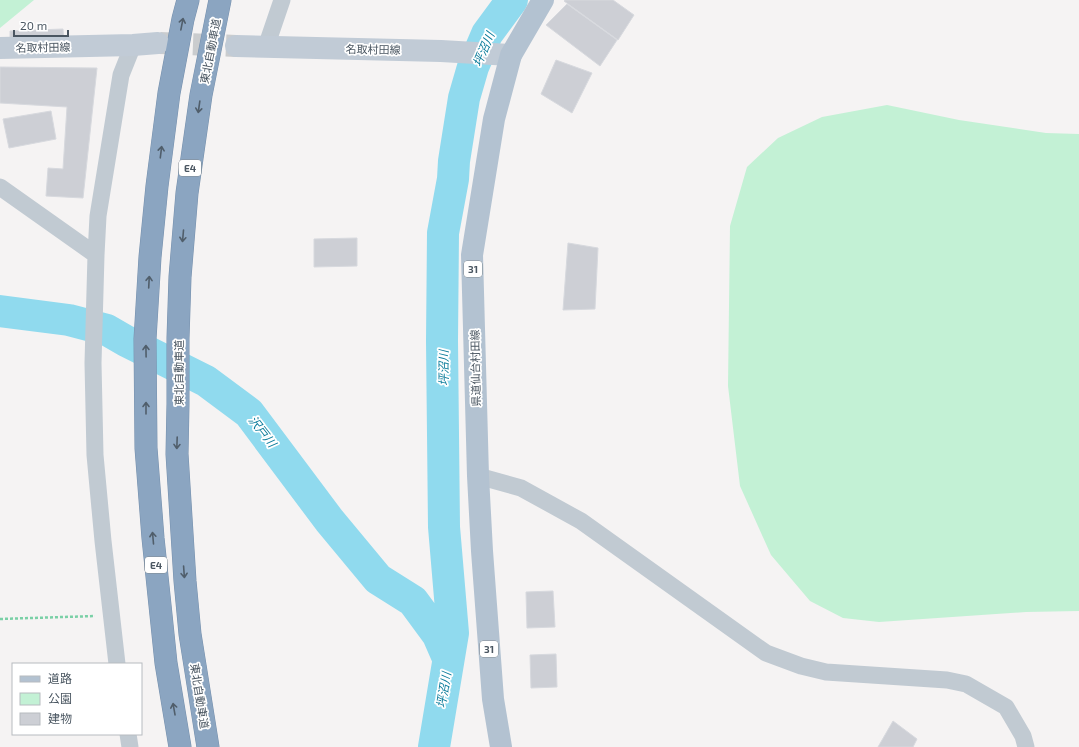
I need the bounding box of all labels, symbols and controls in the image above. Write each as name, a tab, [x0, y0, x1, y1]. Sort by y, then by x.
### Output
scale bar	[14, 12, 68, 38]
street label: 東北自動車道	[197, 17, 223, 85]
text: 20 m	[20, 18, 47, 32]
one-way arrow	[179, 18, 187, 31]
water label: 坪沼川	[470, 28, 497, 68]
street label: 名取村田線	[15, 40, 71, 54]
street label: 名取村田線	[345, 42, 401, 56]
one-way arrow	[195, 100, 203, 113]
one-way arrow	[157, 146, 165, 159]
road number: E4	[179, 160, 201, 176]
one-way arrow	[179, 229, 187, 242]
road number: 31	[464, 261, 482, 277]
one-way arrow	[145, 275, 152, 288]
street label: 県道仙台村田線	[468, 329, 482, 407]
street label: 東北自動車道	[172, 340, 185, 406]
one-way arrow	[142, 345, 150, 358]
water label: 坪沼川	[436, 348, 450, 386]
one-way arrow	[142, 402, 150, 415]
water label: 沢戸川	[246, 413, 281, 451]
one-way arrow	[173, 436, 181, 449]
one-way arrow	[149, 532, 157, 545]
road number: E4	[145, 557, 167, 573]
one-way arrow	[181, 565, 188, 578]
road number: 31	[480, 641, 498, 657]
street label: 東北自動車道	[188, 662, 212, 730]
legend	[12, 663, 142, 735]
water label: 坪沼川	[433, 669, 453, 709]
text: 道路	[48, 671, 72, 685]
text: 公園	[48, 691, 72, 705]
one-way arrow	[169, 702, 177, 715]
text: 建物	[48, 711, 72, 725]

